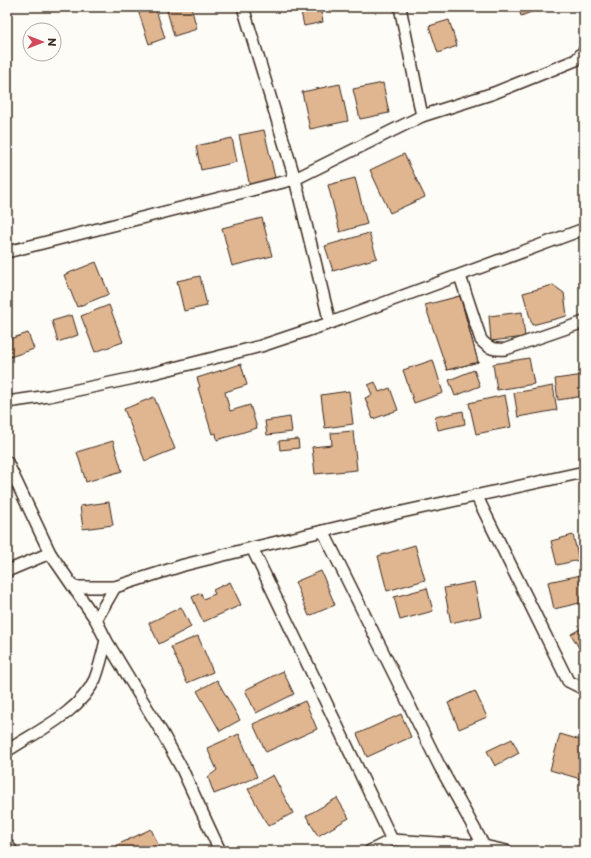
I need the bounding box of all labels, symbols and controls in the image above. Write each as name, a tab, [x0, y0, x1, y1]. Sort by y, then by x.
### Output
north arrow	[22, 22, 62, 62]
text: N	[44, 38, 61, 47]

